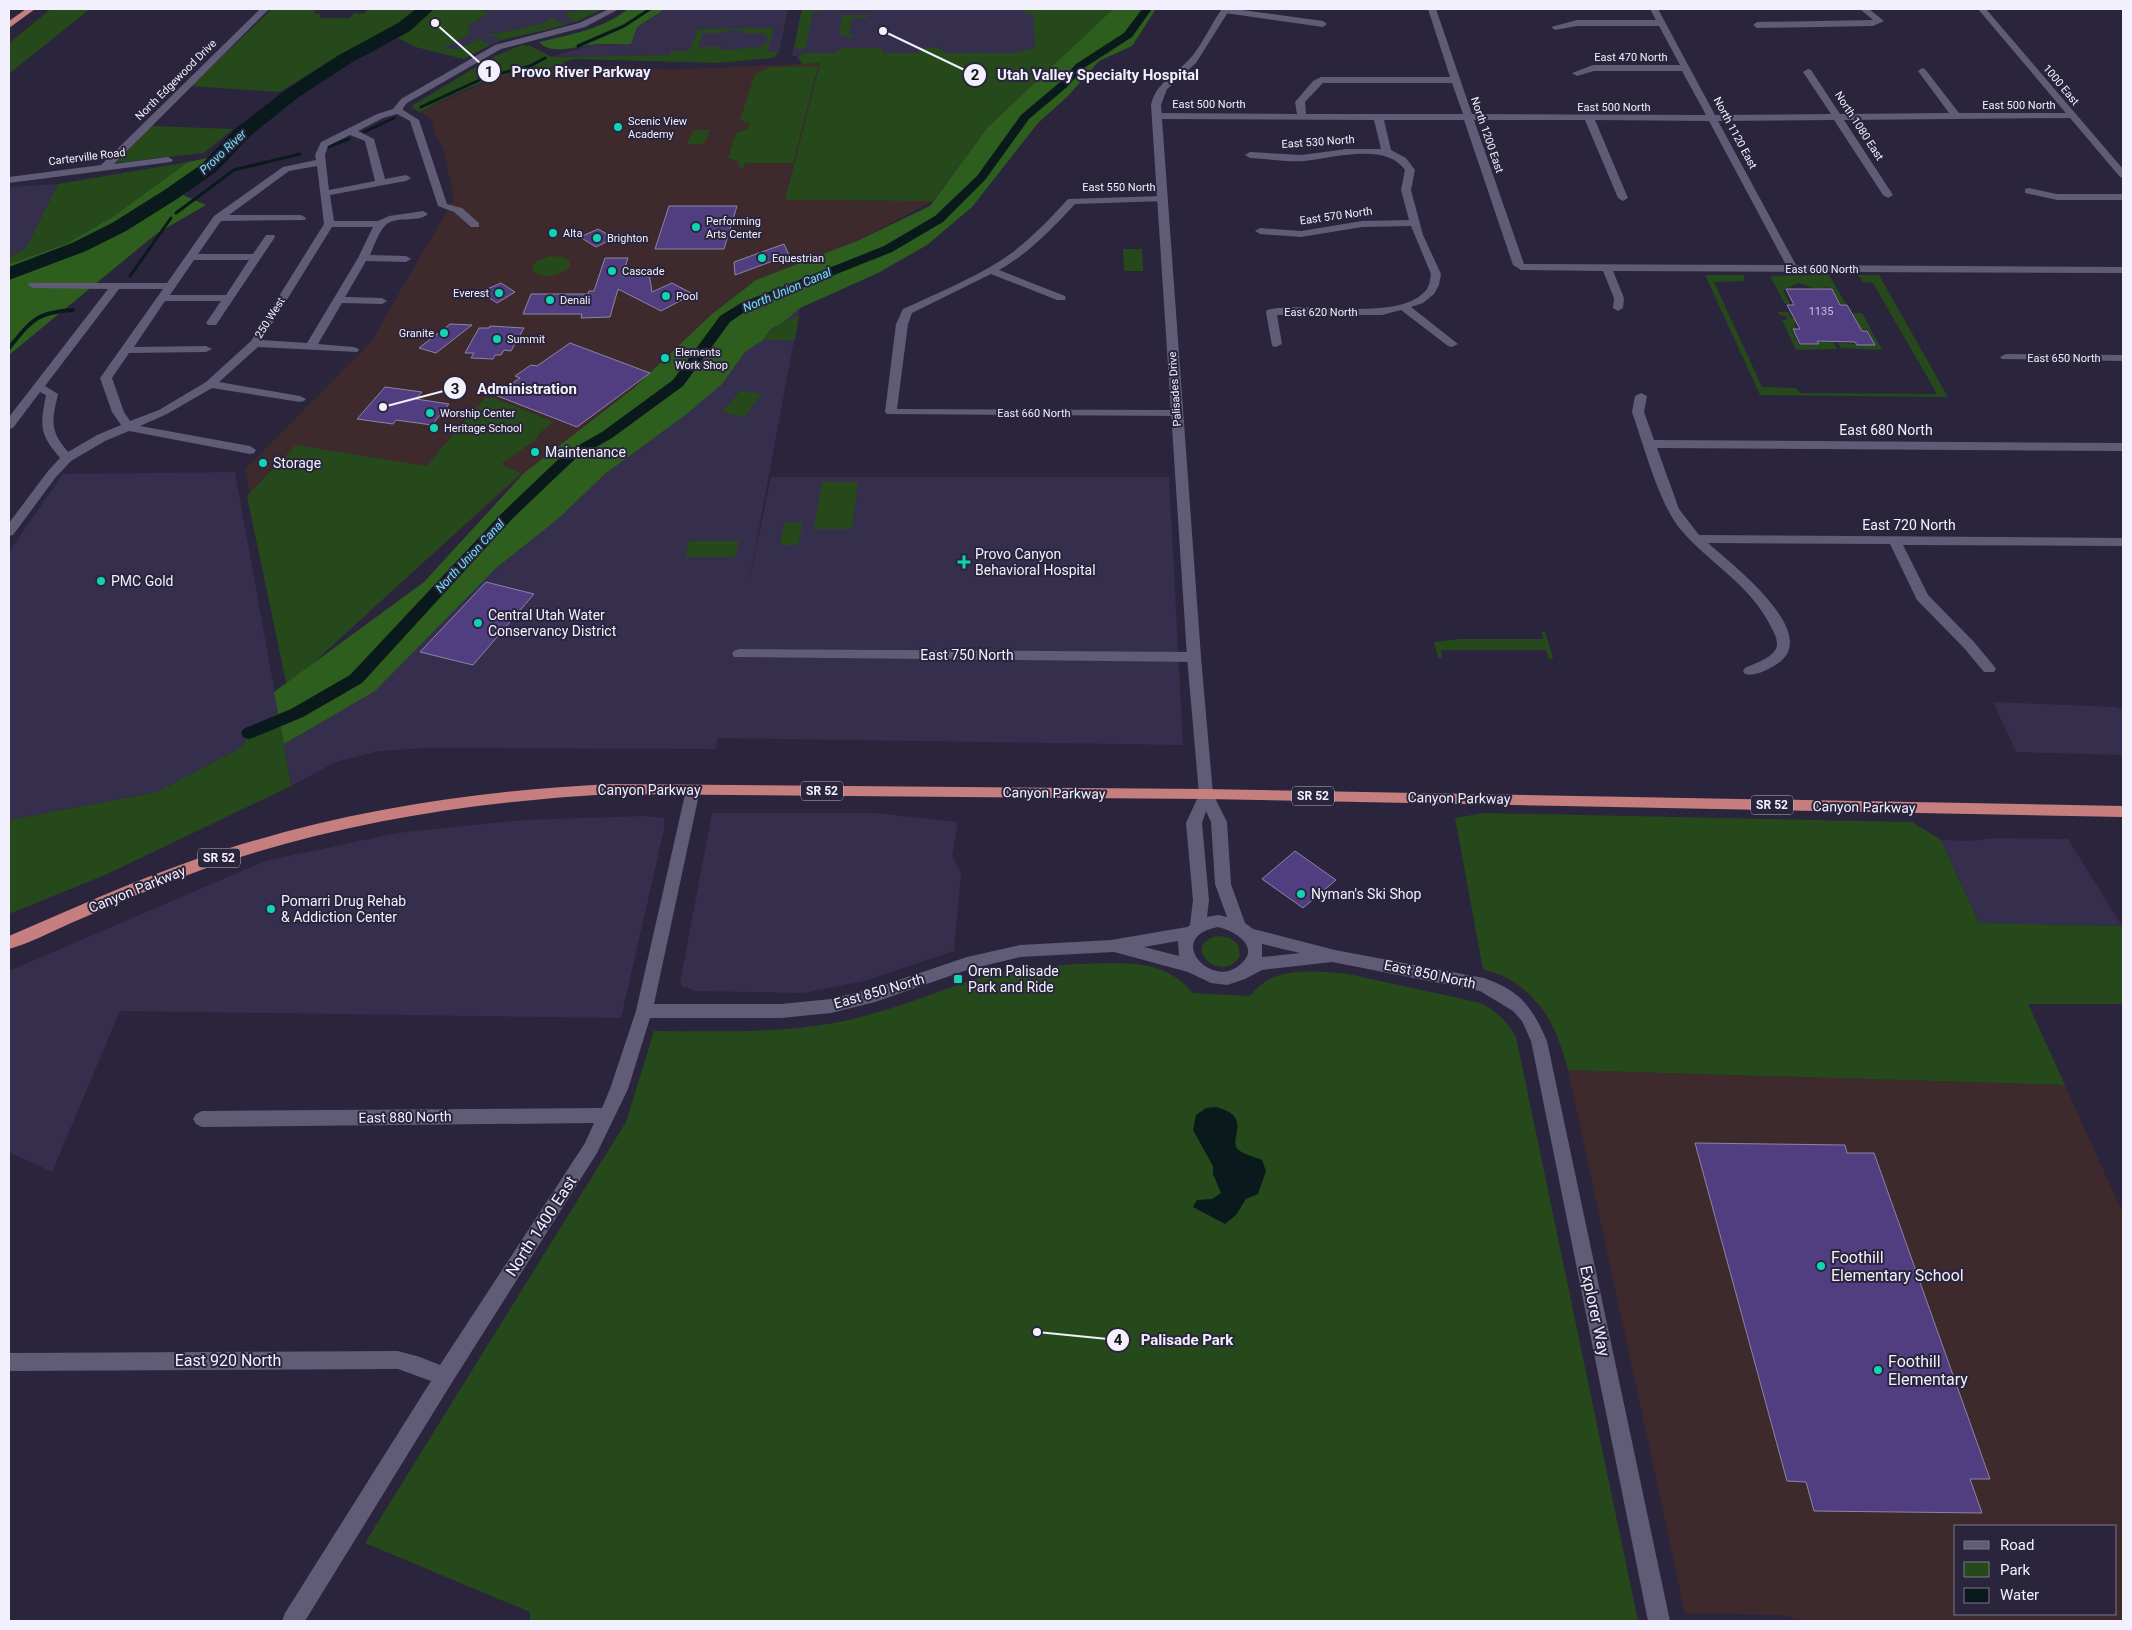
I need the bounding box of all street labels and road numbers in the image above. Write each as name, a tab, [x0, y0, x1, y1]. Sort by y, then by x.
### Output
street label: North Edgewood Drive	[133, 37, 219, 123]
street label: East 470 North	[1594, 51, 1668, 64]
street label: 1000 East	[2040, 62, 2082, 108]
street label: North 1080 East	[1832, 89, 1886, 163]
street label: North 1200 East	[1468, 95, 1506, 175]
street label: North 1120 East	[1711, 95, 1760, 171]
street label: East 500 North	[1172, 98, 1246, 111]
street label: East 500 North	[1982, 99, 2056, 112]
street label: East 500 North	[1577, 101, 1651, 114]
street label: East 530 North	[1281, 133, 1355, 151]
street label: Carterville Road	[48, 146, 126, 168]
street label: East 550 North	[1082, 181, 1156, 194]
street label: East 570 North	[1299, 204, 1373, 228]
street label: East 600 North	[1785, 263, 1859, 276]
street label: 250 West	[252, 295, 288, 341]
street label: East 620 North	[1284, 306, 1358, 319]
street label: Palisades Drive	[1166, 351, 1184, 427]
street label: East 650 North	[2027, 352, 2101, 365]
street label: East 660 North	[997, 407, 1071, 420]
street label: East 680 North	[1839, 422, 1933, 438]
street label: East 720 North	[1862, 517, 1956, 533]
street label: East 750 North	[920, 647, 1014, 663]
road number: SR 52	[801, 781, 843, 800]
street label: Canyon Parkway	[597, 782, 701, 798]
street label: Canyon Parkway	[1002, 784, 1106, 802]
road number: SR 52	[1292, 786, 1334, 806]
street label: Canyon Parkway	[1407, 789, 1511, 807]
road number: SR 52	[1751, 796, 1793, 814]
street label: Canyon Parkway	[1812, 798, 1916, 816]
road number: SR 52	[198, 848, 240, 868]
street label: Canyon Parkway	[86, 862, 188, 916]
street label: East 850 North	[1383, 956, 1477, 992]
street label: East 850 North	[832, 970, 926, 1012]
street label: East 880 North	[358, 1108, 452, 1126]
street label: North 1400 East	[502, 1172, 580, 1280]
street label: Explorer Way	[1576, 1264, 1614, 1359]
street label: East 920 North	[175, 1351, 281, 1370]

